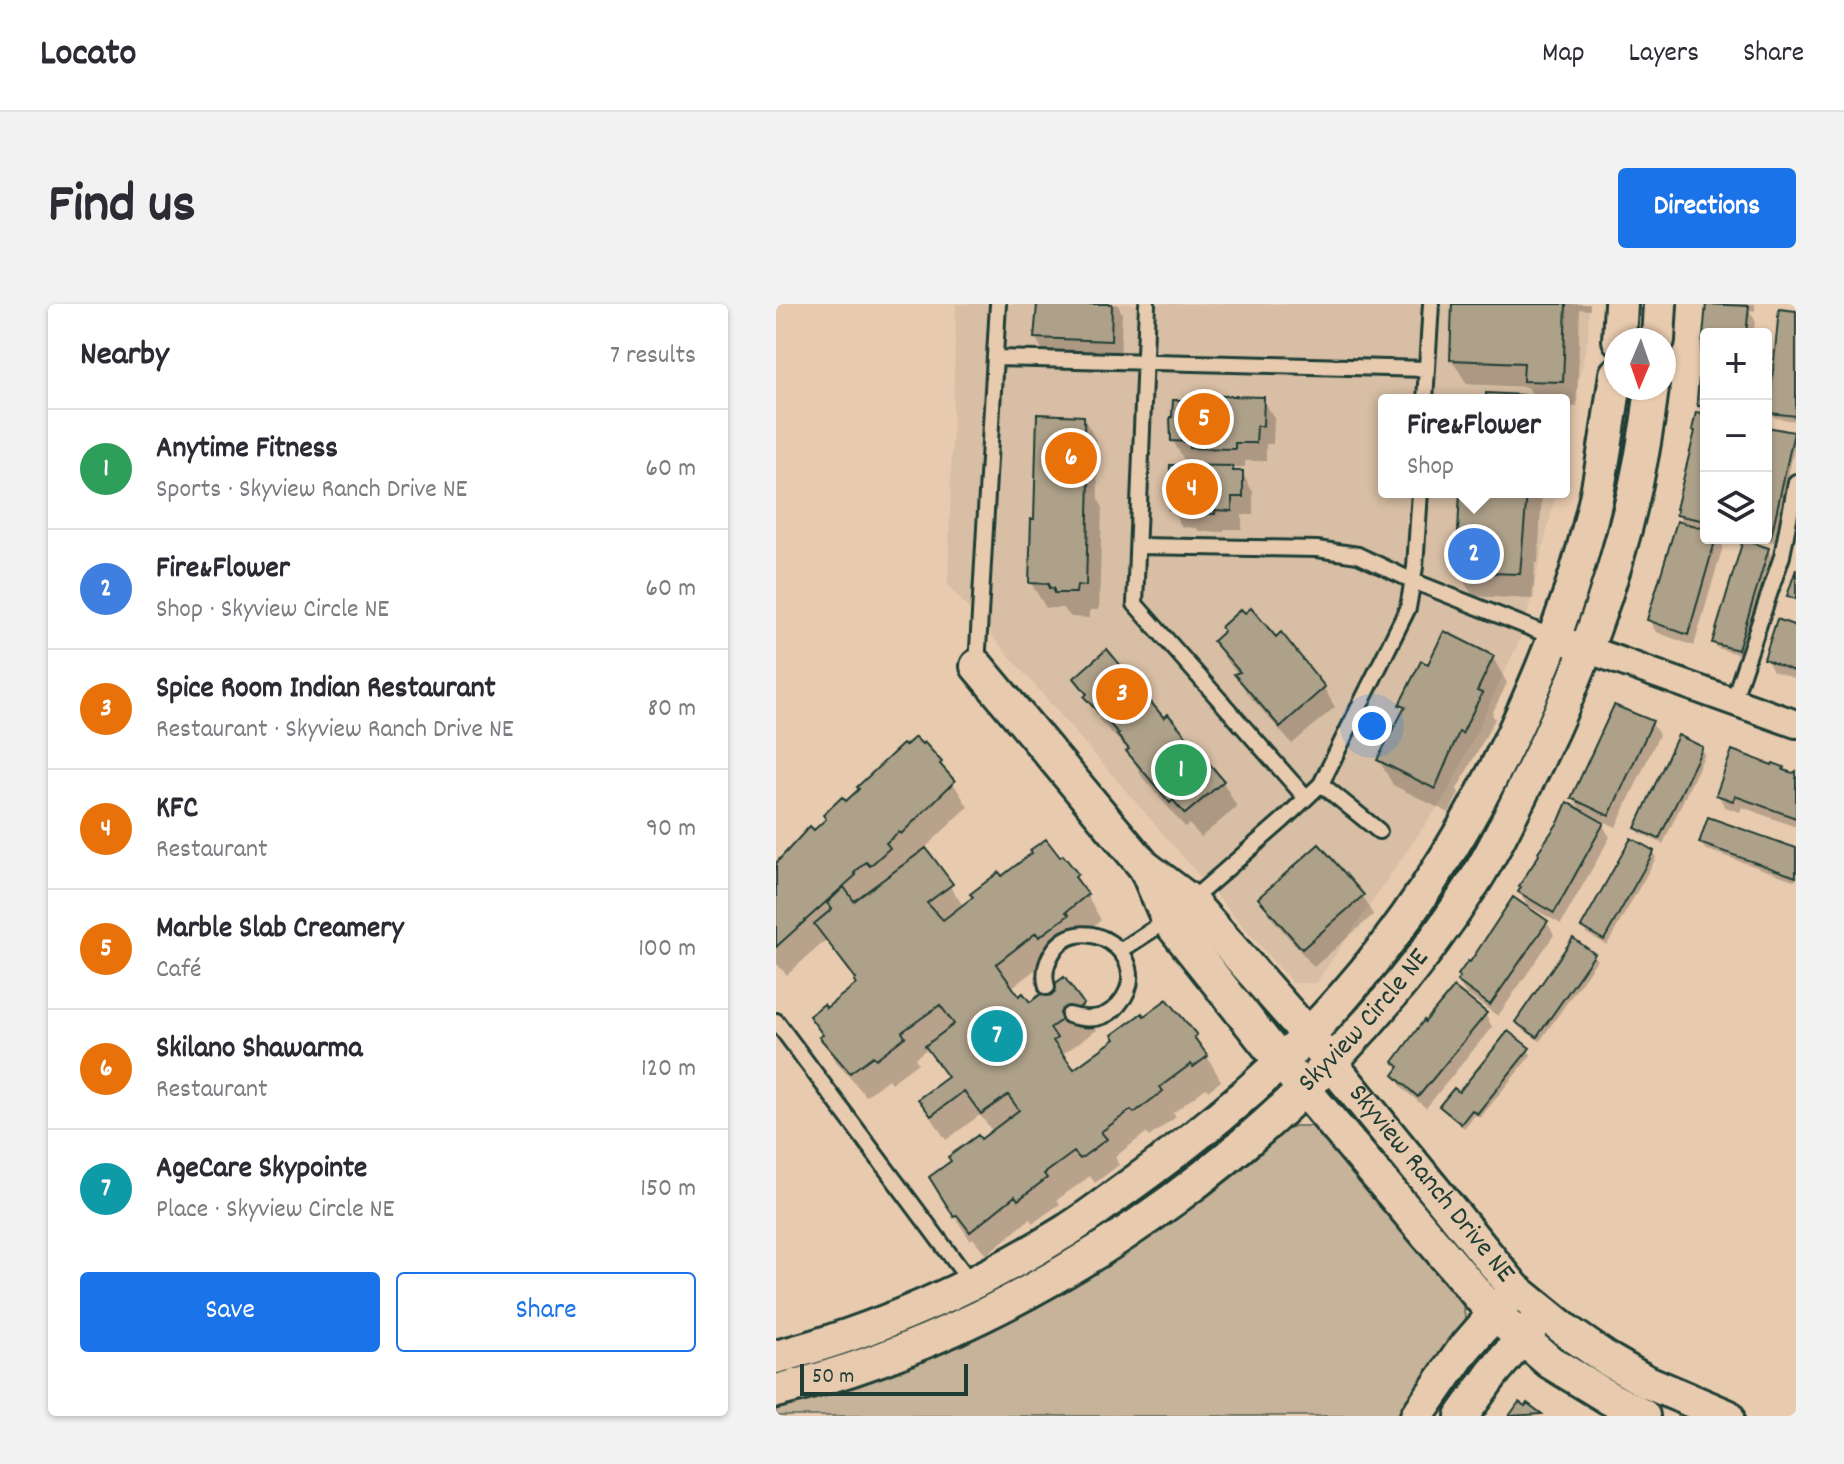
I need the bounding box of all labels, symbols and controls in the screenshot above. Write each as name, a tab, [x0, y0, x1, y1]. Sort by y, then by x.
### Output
text: Locato	[40, 28, 136, 83]
text: Map	[1542, 35, 1585, 75]
text: Layers	[1629, 35, 1699, 75]
text: Share	[1743, 35, 1804, 75]
text: Find us	[48, 168, 196, 248]
button: Directions	[1618, 168, 1796, 248]
north arrow	[1604, 328, 1676, 400]
map controls	[1700, 328, 1772, 544]
button: +	[1700, 328, 1772, 400]
text: Nearby	[80, 332, 169, 381]
text: 7 results	[610, 338, 696, 375]
pin: 5	[1178, 389, 1230, 449]
popup	[1378, 394, 1570, 498]
button: −	[1700, 400, 1772, 472]
text: Fire&Flower	[1407, 406, 1541, 449]
pin: 6	[1045, 428, 1097, 488]
text: Anytime Fitness	[156, 429, 338, 472]
text: Shop	[1407, 449, 1454, 486]
text: 1	[103, 451, 109, 488]
text: 60 m	[645, 451, 696, 488]
pin: 4	[1166, 459, 1218, 519]
text: Sports · Skyview Ranch Drive NE	[156, 472, 467, 509]
button: layers	[1700, 472, 1772, 544]
pin: 2	[1448, 524, 1500, 584]
text: Fire&Flower	[156, 549, 290, 592]
text: 2	[100, 571, 112, 608]
text: 60 m	[645, 571, 696, 608]
text: Shop · Skyview Circle NE	[156, 592, 389, 629]
pin: 3	[1096, 664, 1148, 724]
text: Spice Room Indian Restaurant	[156, 669, 496, 712]
text: 3	[100, 691, 112, 728]
text: 80 m	[648, 691, 696, 728]
your location	[1352, 706, 1392, 746]
text: Restaurant · Skyview Ranch Drive NE	[156, 712, 514, 749]
pin: 1	[1155, 740, 1207, 800]
text: KFC	[156, 789, 198, 832]
text: 4	[101, 811, 111, 848]
text: 90 m	[646, 811, 696, 848]
text: Restaurant	[156, 832, 268, 869]
text: Marble Slab Creamery	[156, 909, 404, 952]
text: 5	[100, 931, 112, 968]
text: 100 m	[638, 931, 696, 968]
street label: Skyview Circle NE	[1290, 941, 1441, 1103]
text: Café	[156, 952, 201, 989]
pin: 7	[971, 1006, 1023, 1066]
text: Skilano Shawarma	[156, 1029, 363, 1072]
text: 6	[100, 1051, 112, 1088]
text: 120 m	[641, 1051, 696, 1088]
text: Restaurant	[156, 1072, 268, 1109]
street label: Skyview Ranch Drive NE	[1337, 1077, 1523, 1293]
text: AgeCare Skypointe	[156, 1149, 367, 1192]
text: 7	[101, 1171, 111, 1208]
text: 150 m	[640, 1171, 696, 1208]
text: Place · Skyview Circle NE	[156, 1192, 394, 1229]
button: Save	[80, 1272, 380, 1352]
button: Share	[396, 1272, 696, 1352]
scale bar	[800, 1360, 968, 1396]
text: 50 m	[812, 1362, 854, 1393]

